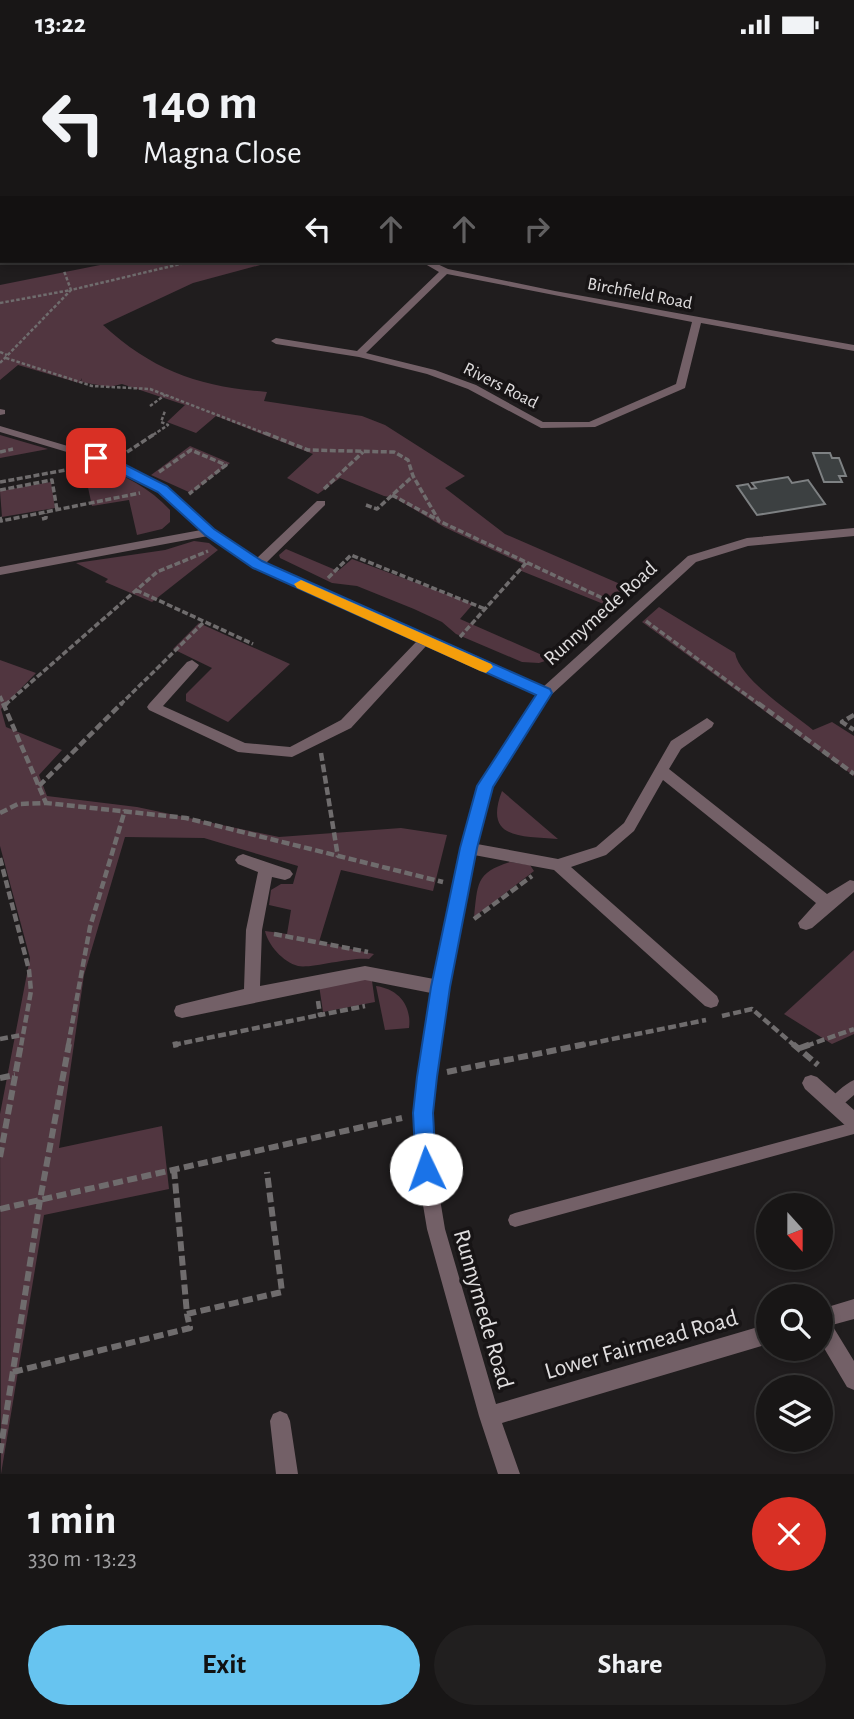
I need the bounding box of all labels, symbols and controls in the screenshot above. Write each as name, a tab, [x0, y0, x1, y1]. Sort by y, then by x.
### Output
text: 13:22	[35, 11, 86, 37]
icon: left	[28, 77, 119, 168]
text: 140 m	[143, 79, 258, 128]
text: Magna Close	[143, 137, 302, 169]
icon: left	[299, 210, 337, 248]
icon: ahead	[372, 210, 410, 248]
icon: ahead	[445, 210, 483, 248]
icon: right	[518, 210, 556, 248]
street label: Birchfield Road	[586, 275, 694, 313]
street label: Rivers Road	[460, 359, 541, 412]
pin	[66, 428, 126, 488]
icon: arrive	[77, 439, 115, 477]
street label: Runnymede Road	[540, 557, 661, 669]
position arrow	[389, 1132, 463, 1206]
north arrow	[756, 1193, 833, 1271]
map controls	[756, 1193, 833, 1452]
street label: Runnymede Road	[449, 1227, 517, 1392]
button: search	[756, 1284, 833, 1361]
street label: Lower Fairmead Road	[542, 1306, 740, 1384]
button: layers	[756, 1375, 833, 1452]
button: close	[752, 1497, 826, 1571]
text: 1 min	[28, 1499, 117, 1541]
text: 330 m · 13:23	[28, 1548, 137, 1571]
button: Exit	[28, 1625, 420, 1705]
button: Share	[434, 1625, 826, 1705]

